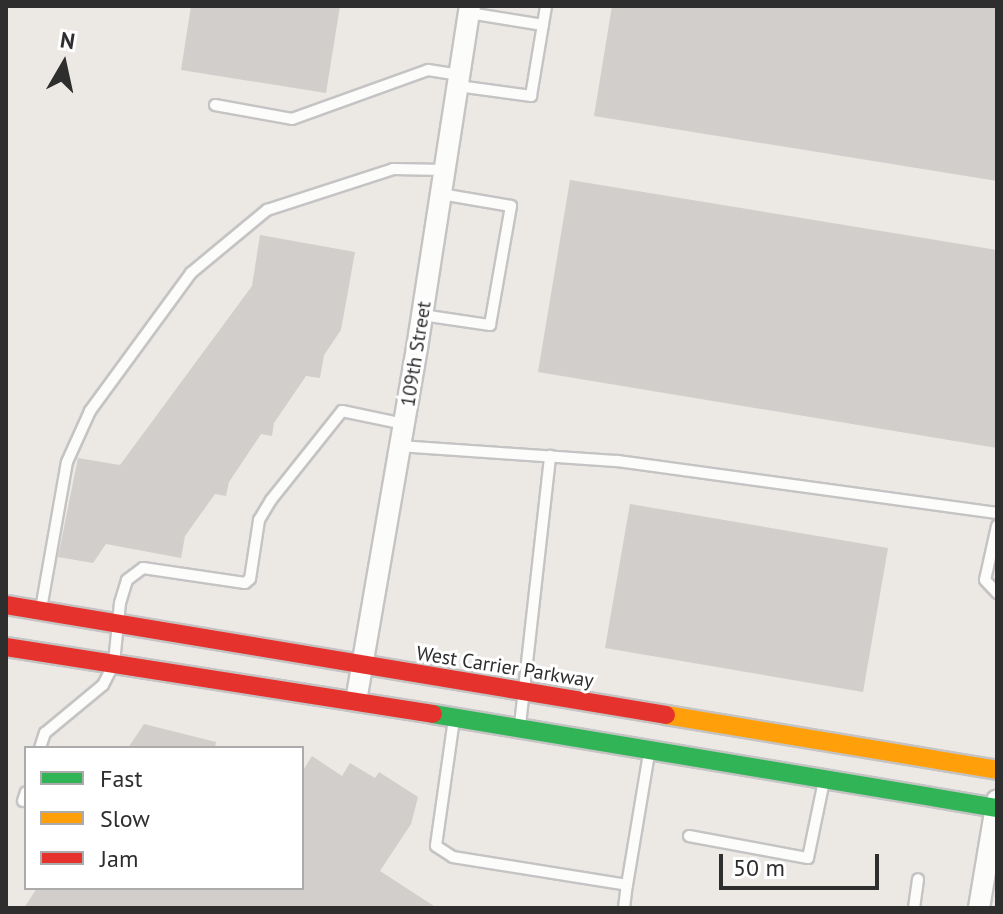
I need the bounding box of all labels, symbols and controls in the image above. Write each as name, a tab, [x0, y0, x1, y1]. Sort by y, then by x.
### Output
north arrow	[24, 24, 104, 104]
text: N	[58, 25, 77, 55]
street label: 109th Street	[396, 299, 436, 409]
street label: West Carrier Parkway	[415, 641, 595, 693]
legend	[24, 746, 304, 890]
text: Fast	[100, 763, 143, 794]
text: Slow	[100, 803, 150, 834]
scale bar	[723, 838, 883, 888]
text: Jam	[100, 843, 138, 874]
text: 50 m	[733, 852, 785, 883]

